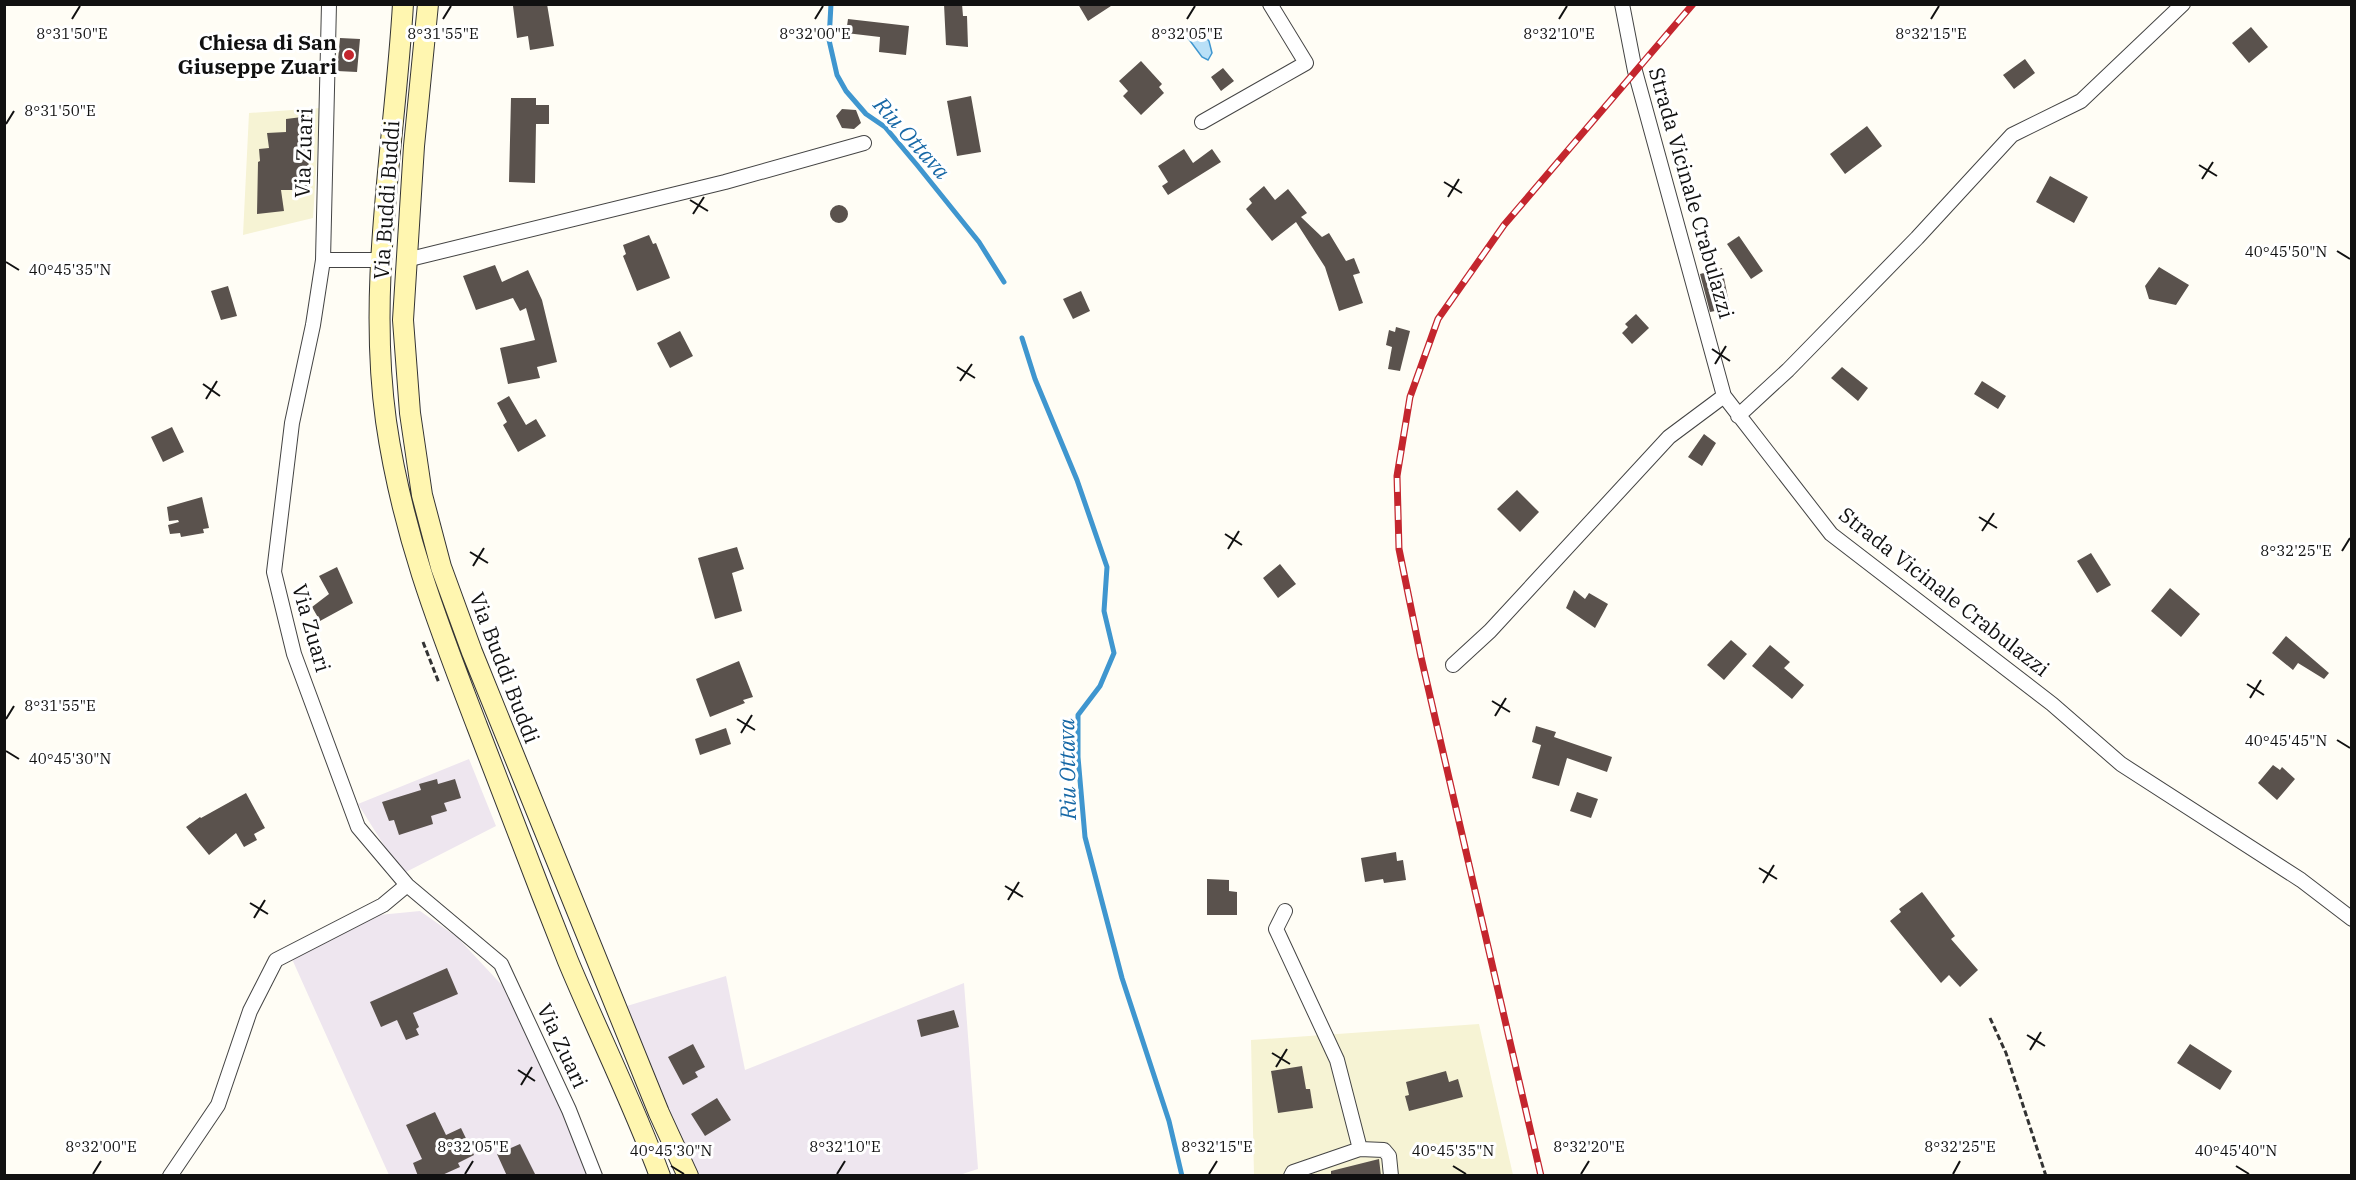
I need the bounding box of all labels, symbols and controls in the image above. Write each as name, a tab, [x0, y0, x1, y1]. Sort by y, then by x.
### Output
text: 8°31'50"E	[36, 24, 108, 43]
text: 8°31'55"E	[407, 24, 479, 43]
text: 8°32'00"E	[779, 24, 851, 43]
text: 8°32'05"E	[1151, 24, 1223, 43]
text: 8°32'10"E	[1523, 24, 1595, 43]
text: 8°32'15"E	[1895, 24, 1967, 43]
place label: Chiesa di San Giuseppe Zuari	[178, 28, 337, 80]
marker: Chiesa di San Giuseppe Zuari	[342, 48, 356, 62]
street label: Strada Vicinale Crabulazzi	[1643, 64, 1741, 321]
water label: Riu Ottava	[867, 90, 957, 185]
text: 8°31'50"E	[24, 101, 96, 120]
street label: Via Zuari	[287, 107, 319, 198]
street label: Via Buddi Buddi	[366, 119, 406, 280]
text: 40°45'50"N	[2245, 242, 2327, 261]
text: 40°45'35"N	[29, 260, 111, 279]
street label: Strada Vicinale Crabulazzi	[1834, 500, 2056, 682]
text: 8°32'25"E	[2260, 541, 2332, 560]
street label: Via Zuari	[286, 581, 338, 675]
street label: Via Buddi Buddi	[463, 588, 547, 747]
text: 8°31'55"E	[24, 696, 96, 715]
water label: Riu Ottava	[1051, 718, 1082, 821]
text: 40°45'45"N	[2245, 731, 2327, 750]
text: 40°45'30"N	[29, 749, 111, 768]
street label: Via Zuari	[531, 999, 595, 1092]
text: 8°32'00"E	[65, 1137, 137, 1156]
text: 8°32'05"E	[437, 1137, 509, 1156]
text: 8°32'10"E	[809, 1137, 881, 1156]
text: 8°32'15"E	[1181, 1137, 1253, 1156]
text: 8°32'20"E	[1553, 1137, 1625, 1156]
text: 8°32'25"E	[1924, 1137, 1996, 1156]
text: 40°45'30"N	[630, 1141, 712, 1160]
text: 40°45'35"N	[1412, 1141, 1494, 1160]
text: 40°45'40"N	[2195, 1141, 2277, 1160]

